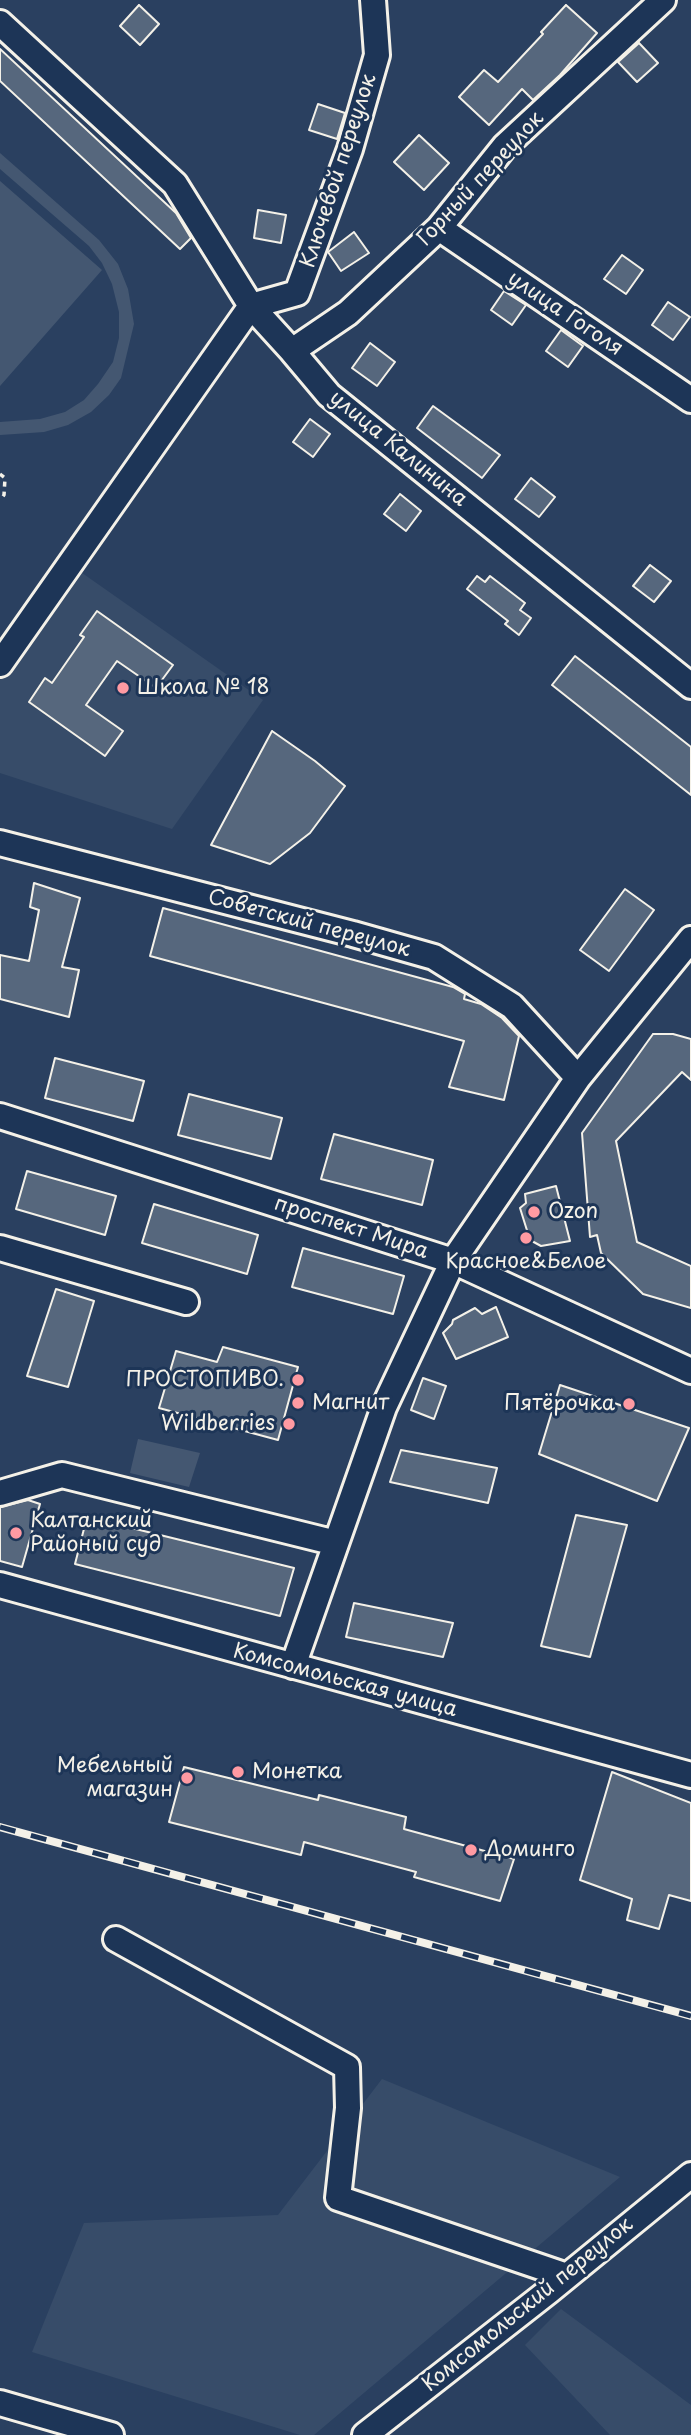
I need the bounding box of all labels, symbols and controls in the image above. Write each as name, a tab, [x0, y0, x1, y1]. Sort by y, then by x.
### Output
street label: Ключевой переулок	[296, 71, 382, 271]
street label: Горный переулок	[412, 107, 550, 251]
street label: улица Гоголя	[503, 266, 627, 362]
street label: улица Калинина	[324, 386, 472, 512]
place label: Школа № 18	[137, 675, 270, 701]
marker: Школа № 18	[115, 680, 131, 696]
street label: Советский переулок	[205, 885, 413, 963]
street label: проспект Мира	[271, 1191, 431, 1265]
place label: Ozon	[548, 1199, 598, 1225]
marker: Ozon	[526, 1204, 542, 1220]
marker: Красное&Белое	[518, 1230, 534, 1246]
place label: Красное&Белое	[446, 1249, 606, 1275]
place label: ПРОСТОПИВО.	[126, 1367, 284, 1393]
marker: ПРОСТОПИВО.	[290, 1372, 306, 1388]
place label: Магнит	[312, 1390, 389, 1416]
place label: Пятёрочка	[504, 1391, 615, 1417]
marker: Магнит	[290, 1395, 306, 1411]
marker: Пятёрочка	[621, 1396, 637, 1412]
place label: Wildberries	[161, 1411, 275, 1437]
marker: Wildberries	[281, 1416, 297, 1432]
place label: Калтанский Районый суд	[30, 1508, 161, 1558]
marker: Калтанский Районый суд	[8, 1525, 24, 1541]
street label: Комсомольская улица	[230, 1639, 460, 1723]
place label: Мебельный магазин	[57, 1753, 173, 1803]
place label: Монетка	[252, 1759, 342, 1785]
marker: Монетка	[230, 1764, 246, 1780]
marker: Мебельный магазин	[179, 1770, 195, 1786]
place label: Доминго	[485, 1837, 575, 1863]
marker: Доминго	[463, 1842, 479, 1858]
street label: Комсомольский переулок	[418, 2212, 638, 2398]

